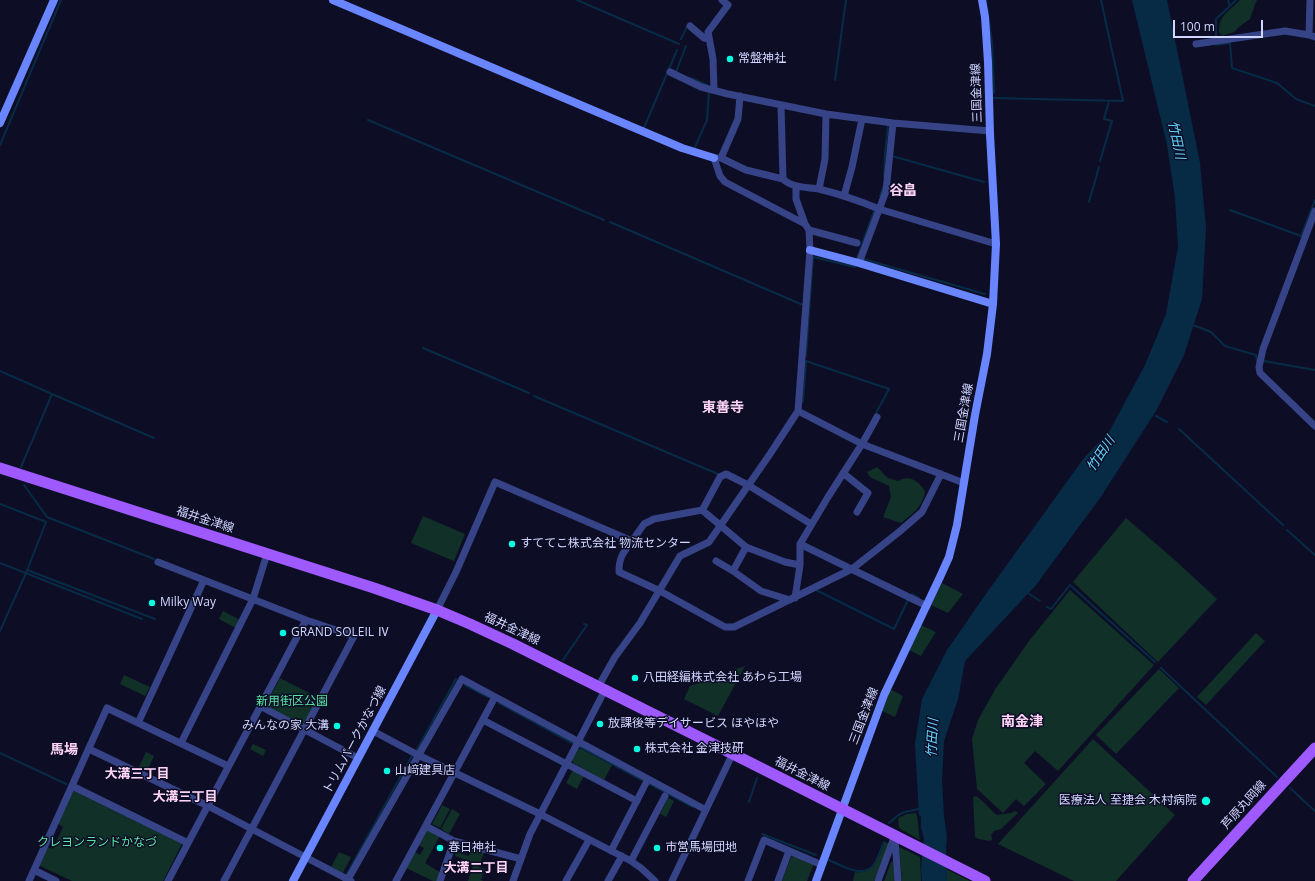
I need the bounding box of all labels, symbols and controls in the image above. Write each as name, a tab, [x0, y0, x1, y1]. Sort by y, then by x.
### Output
scale bar	[1175, 12, 1265, 38]
text: 100 m	[1180, 18, 1215, 35]
place label: 常盤神社	[738, 52, 786, 66]
marker: 常盤神社	[725, 54, 735, 64]
street label: 三国金津線	[969, 63, 985, 123]
water label: 竹田川	[1164, 119, 1188, 161]
district label: 谷畠	[889, 183, 917, 199]
street label: 三国金津線	[952, 382, 976, 444]
district label: 東善寺	[702, 400, 744, 416]
water label: 竹田川	[1084, 433, 1118, 475]
street label: 福井金津線	[174, 504, 236, 536]
place label: すててこ株式会社 物流センター	[520, 537, 691, 551]
marker: すててこ株式会社 物流センター	[507, 539, 517, 549]
place label: Milky Way	[160, 596, 216, 610]
marker: Milky Way	[147, 598, 157, 608]
street label: 福井金津線	[482, 610, 542, 648]
place label: GRAND SOLEIL Ⅳ	[291, 626, 389, 640]
marker: GRAND SOLEIL Ⅳ	[278, 628, 288, 638]
place label: 八田経編株式会社 あわら工場	[643, 671, 802, 685]
marker: 八田経編株式会社 あわら工場	[630, 673, 640, 683]
street label: トリムパークかなづ線	[320, 684, 390, 796]
street label: 三国金津線	[847, 685, 881, 747]
park label: 新用街区公園	[256, 695, 328, 709]
district label: 南金津	[1001, 714, 1043, 730]
place label: 放課後等デイサービス ほやほや	[608, 717, 779, 731]
water label: 竹田川	[924, 718, 942, 758]
place label: みんなの家 大溝	[242, 719, 329, 733]
marker: 放課後等デイサービス ほやほや	[595, 719, 605, 729]
marker: みんなの家 大溝	[332, 721, 342, 731]
district label: 馬場	[50, 742, 78, 758]
place label: 株式会社 金津技研	[645, 742, 744, 756]
marker: 株式会社 金津技研	[632, 744, 642, 754]
street label: 福井金津線	[772, 754, 832, 794]
place label: 山﨑建具店	[395, 764, 455, 778]
district label: 大溝三丁目	[105, 766, 169, 782]
marker: 山﨑建具店	[382, 766, 392, 776]
street label: 芦原丸岡線	[1219, 778, 1269, 832]
district label: 大溝三丁目	[153, 789, 217, 805]
place label: 医療法人 至捷会 木村病院	[1059, 794, 1197, 808]
marker: 医療法人 至捷会 木村病院	[1200, 795, 1212, 807]
park label: クレヨンランドかなづ	[37, 836, 157, 850]
place label: 春日神社	[448, 841, 496, 855]
place label: 市営馬場団地	[665, 841, 737, 855]
marker: 春日神社	[435, 843, 445, 853]
marker: 市営馬場団地	[652, 843, 662, 853]
district label: 大溝二丁目	[444, 860, 508, 876]

